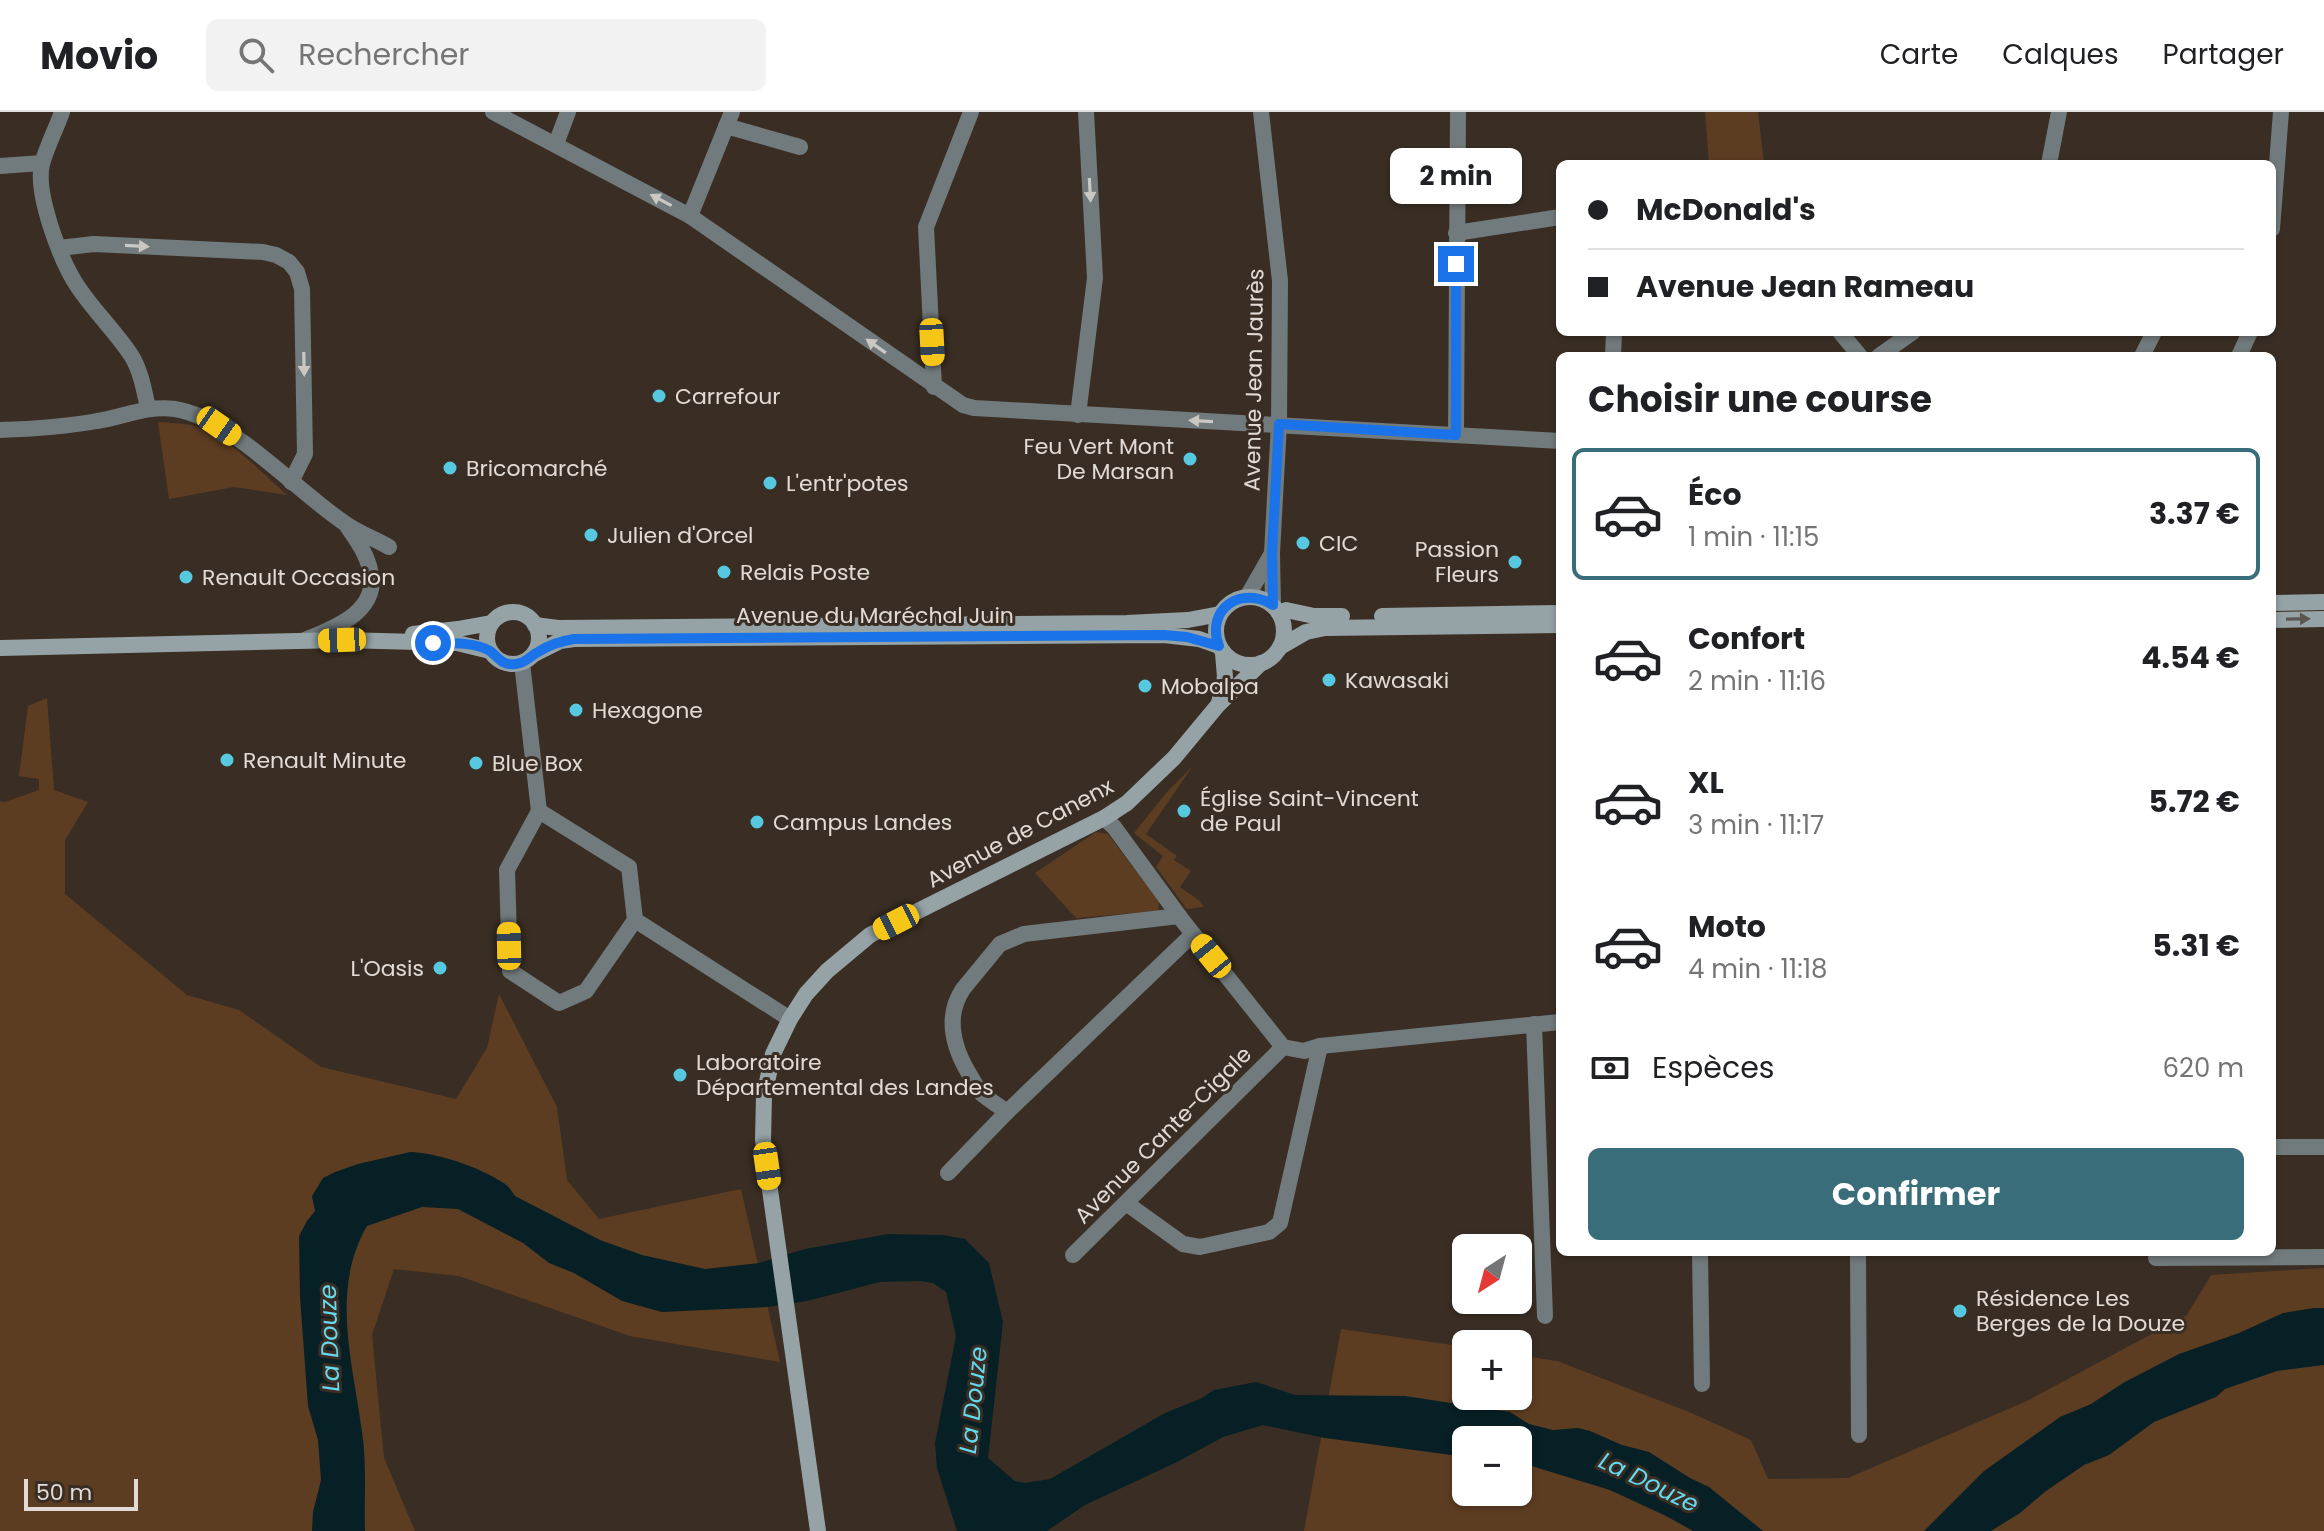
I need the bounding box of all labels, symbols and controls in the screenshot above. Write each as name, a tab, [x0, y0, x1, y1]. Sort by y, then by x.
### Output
search box	[206, 19, 766, 91]
text: Movio	[40, 29, 158, 82]
icon: search	[234, 33, 278, 77]
text: Rechercher	[298, 33, 470, 76]
text: Carte	[1880, 35, 1958, 74]
text: Calques	[2002, 35, 2119, 74]
text: Partager	[2163, 35, 2284, 74]
callout: 2 min	[1390, 148, 1522, 204]
text: 2 min	[1419, 158, 1493, 194]
one-way arrow	[1084, 178, 1097, 203]
text: McDonald's	[1636, 188, 1816, 231]
one-way arrow	[649, 194, 672, 207]
one-way arrow	[125, 239, 150, 252]
route end	[1438, 246, 1474, 282]
text: Avenue Jean Rameau	[1636, 265, 1974, 308]
street label: Avenue Jean Jaurès	[1237, 268, 1271, 492]
car	[919, 317, 945, 367]
one-way arrow	[865, 339, 886, 354]
one-way arrow	[298, 352, 310, 377]
text: Choisir une course	[1588, 374, 1932, 425]
place label: Carrefour	[675, 381, 781, 412]
marker: Carrefour	[650, 387, 668, 405]
car	[192, 402, 246, 450]
one-way arrow	[1188, 414, 1213, 427]
place label: Feu Vert Mont De Marsan	[1024, 431, 1174, 487]
marker: Feu Vert Mont De Marsan	[1181, 450, 1199, 468]
place label: Bricomarché	[466, 453, 607, 484]
marker: Bricomarché	[441, 459, 459, 477]
place label: L'entr'potes	[786, 468, 909, 499]
text: Éco	[1688, 473, 1742, 516]
marker: L'entr'potes	[761, 474, 779, 492]
icon: car	[1592, 478, 1664, 550]
text: 3.37 €	[2149, 492, 2240, 535]
text: 1 min · 11:15	[1688, 519, 1819, 555]
place label: Julien d'Orcel	[607, 520, 753, 551]
marker: Julien d'Orcel	[582, 526, 600, 544]
place label: CIC	[1319, 528, 1358, 559]
marker: CIC	[1294, 534, 1312, 552]
place label: Passion Fleurs	[1415, 534, 1499, 590]
marker: Passion Fleurs	[1506, 553, 1524, 571]
place label: Relais Poste	[740, 557, 870, 588]
place label: Renault Occasion	[202, 562, 395, 593]
marker: Relais Poste	[715, 563, 733, 581]
marker: Renault Occasion	[177, 568, 195, 586]
street label: Avenue du Maréchal Juin	[736, 600, 1014, 631]
one-way arrow	[2286, 613, 2311, 626]
text: Confort	[1688, 617, 1805, 660]
icon: car	[1592, 622, 1664, 694]
route start	[415, 625, 451, 661]
car	[318, 627, 366, 653]
text: 4.54 €	[2141, 636, 2240, 679]
text: 2 min · 11:16	[1688, 663, 1826, 699]
place label: Kawasaki	[1345, 665, 1449, 696]
place label: Mobalpa	[1161, 671, 1259, 702]
marker: Kawasaki	[1320, 671, 1338, 689]
marker: Mobalpa	[1136, 677, 1154, 695]
place label: Hexagone	[592, 695, 703, 726]
marker: Hexagone	[567, 701, 585, 719]
place label: Renault Minute	[243, 745, 407, 776]
place label: Blue Box	[492, 748, 583, 779]
marker: Renault Minute	[218, 751, 236, 769]
marker: Blue Box	[467, 754, 485, 772]
text: XL	[1688, 761, 1724, 804]
icon: car	[1592, 766, 1664, 838]
street label: Avenue de Canenx	[921, 770, 1119, 895]
text: 5.72 €	[2149, 780, 2240, 823]
place label: Église Saint-Vincent de Paul	[1200, 783, 1419, 839]
marker: Église Saint-Vincent de Paul	[1175, 802, 1193, 820]
place label: Campus Landes	[773, 807, 952, 838]
text: 3 min · 11:17	[1688, 807, 1824, 843]
marker: Campus Landes	[748, 813, 766, 831]
car	[869, 900, 923, 944]
text: Moto	[1688, 905, 1766, 948]
icon: car	[1592, 910, 1664, 982]
car	[497, 922, 521, 970]
text: 5.31 €	[2152, 924, 2240, 967]
car	[1187, 930, 1235, 982]
text: 4 min · 11:18	[1688, 951, 1827, 987]
place label: L'Oasis	[350, 953, 424, 984]
marker: L'Oasis	[431, 959, 449, 977]
street label: Avenue Cante-Cigale	[1067, 1039, 1259, 1231]
icon: cash	[1588, 1046, 1632, 1090]
text: Espèces	[1652, 1046, 1774, 1089]
place label: Laboratoire Départemental des Landes	[696, 1047, 994, 1103]
text: 620 m	[2162, 1050, 2244, 1086]
marker: Laboratoire Départemental des Landes	[671, 1066, 689, 1084]
car	[752, 1141, 782, 1191]
button: Confirmer	[1588, 1148, 2244, 1240]
north arrow	[1452, 1234, 1532, 1314]
map controls	[1452, 1234, 1532, 1506]
place label: Résidence Les Berges de la Douze	[1976, 1283, 2185, 1339]
water label: La Douze	[311, 1284, 347, 1392]
marker: Résidence Les Berges de la Douze	[1951, 1302, 1969, 1320]
button: +	[1452, 1330, 1532, 1410]
water label: La Douze	[951, 1345, 995, 1455]
button: −	[1452, 1426, 1532, 1506]
water label: La Douze	[1594, 1444, 1705, 1520]
scale bar	[24, 1475, 138, 1511]
text: 50 m	[36, 1477, 92, 1508]

